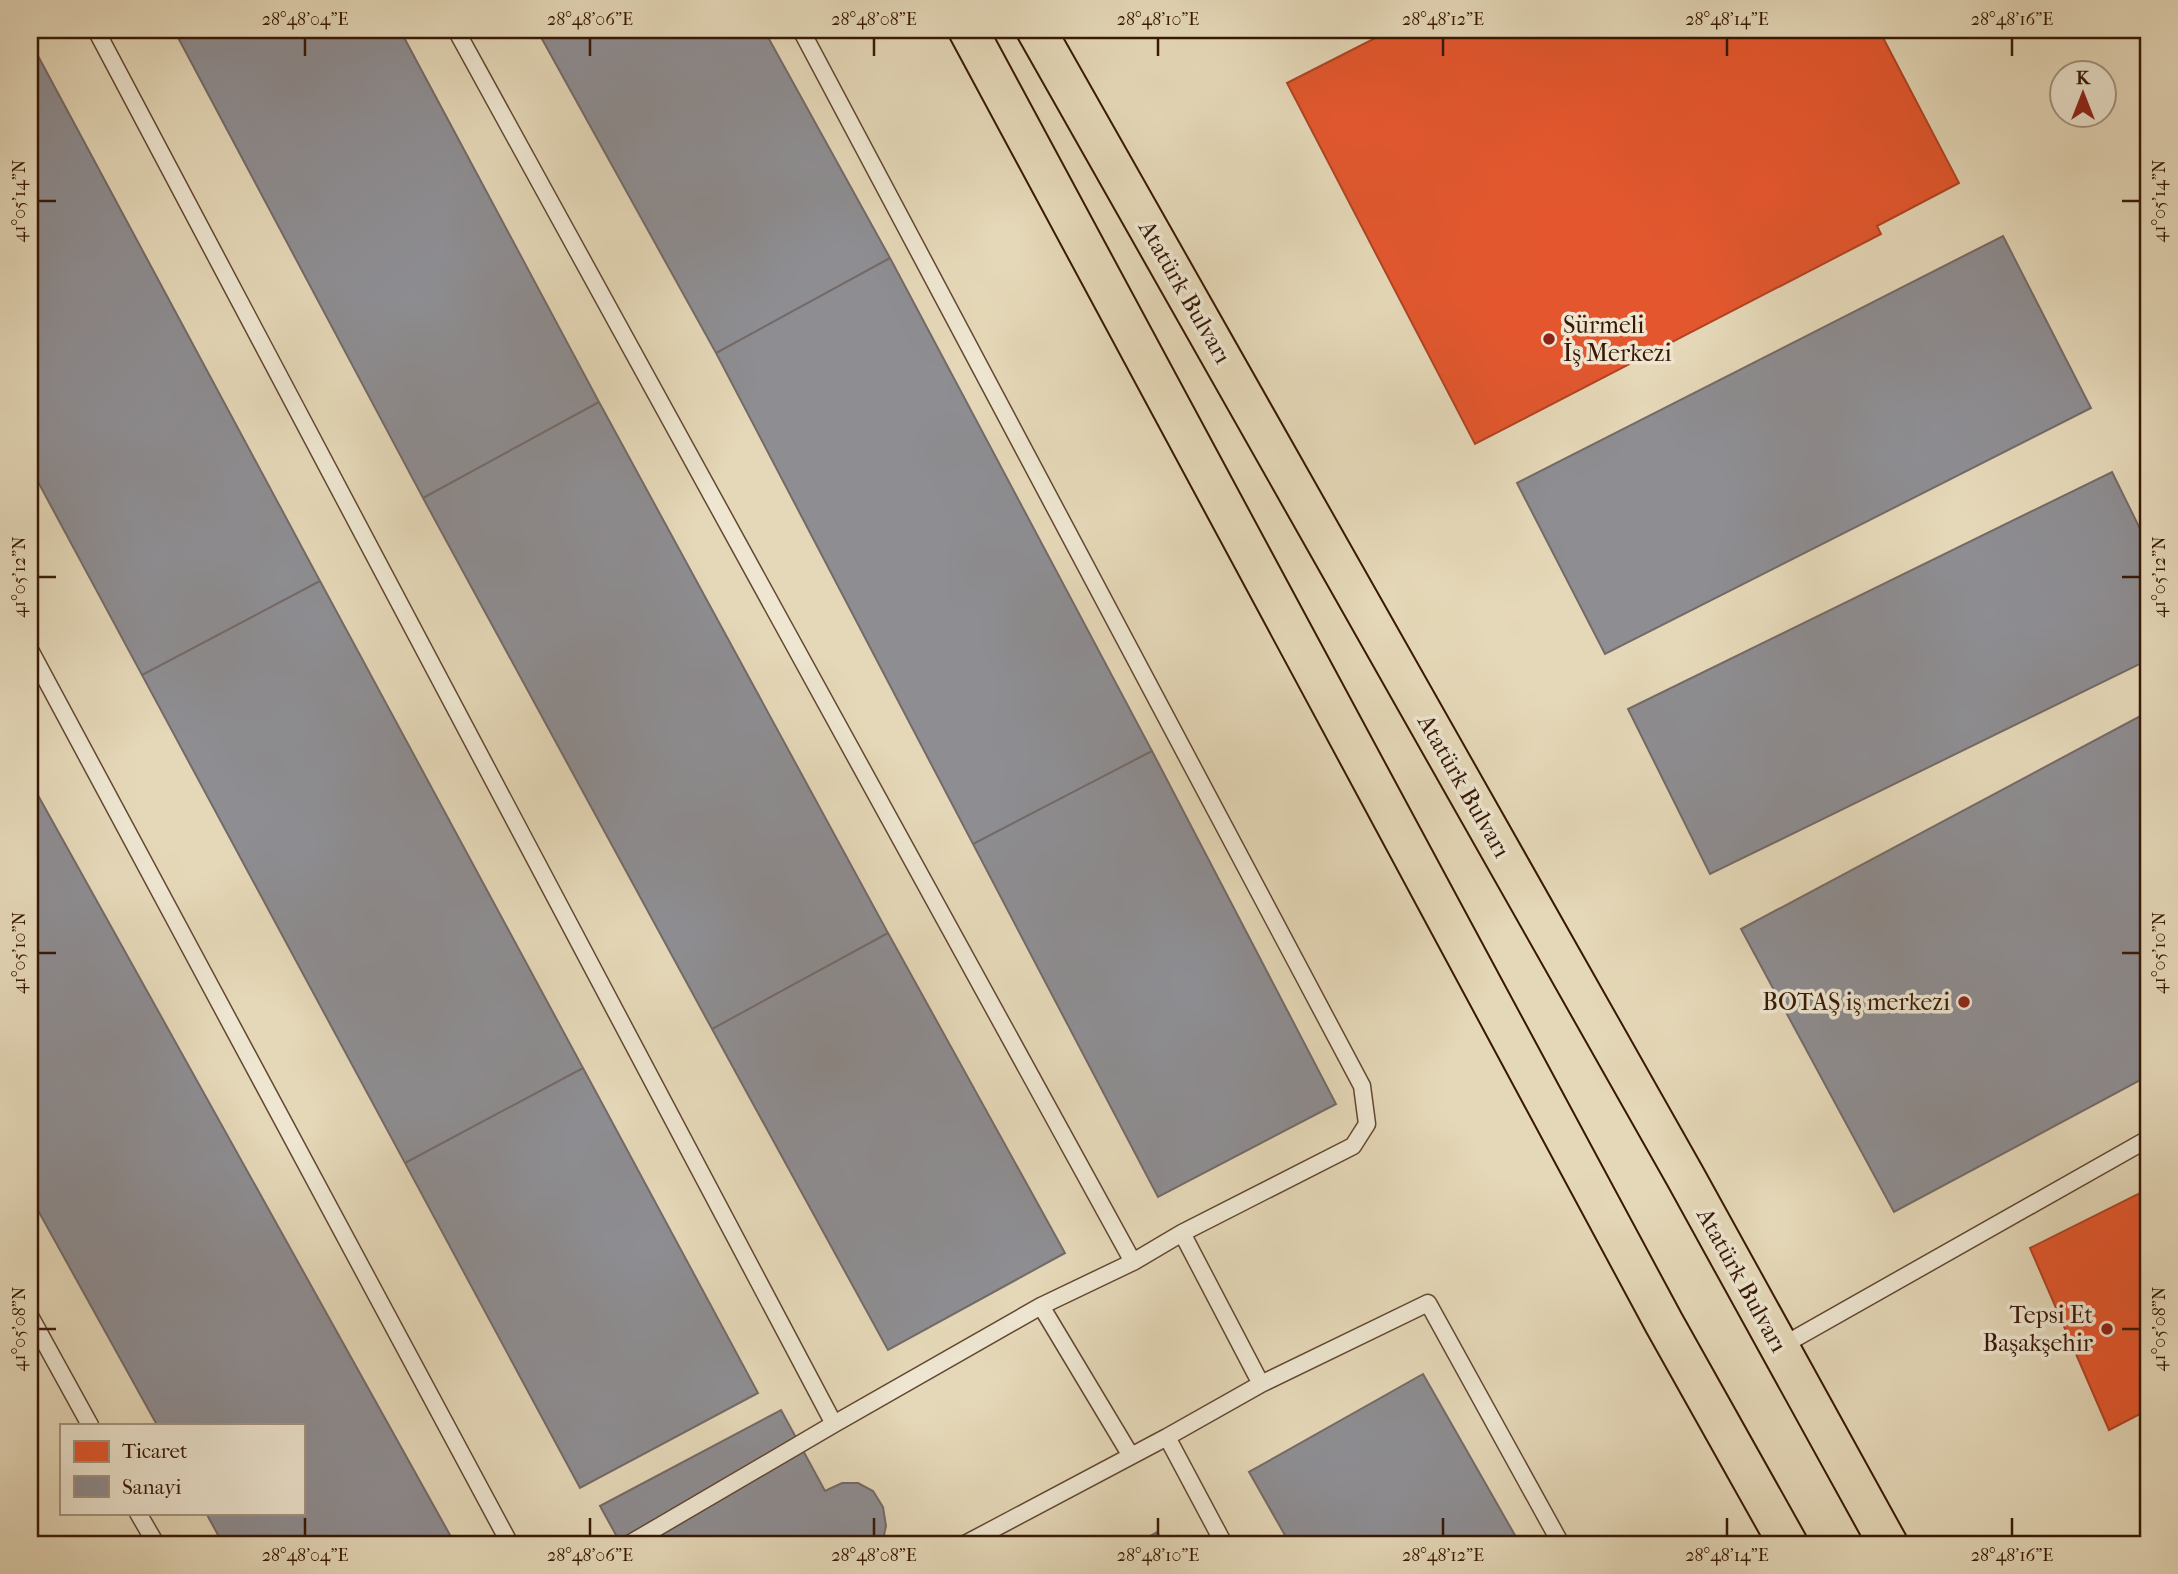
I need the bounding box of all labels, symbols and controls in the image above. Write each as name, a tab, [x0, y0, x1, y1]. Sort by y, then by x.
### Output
text: 28°48'04"E	[262, 9, 348, 30]
text: 28°48'06"E	[547, 9, 633, 30]
text: 28°48'08"E	[831, 9, 917, 30]
text: 28°48'10"E	[1117, 9, 1199, 30]
text: 28°48'12"E	[1402, 9, 1484, 30]
text: 28°48'14"E	[1685, 9, 1769, 30]
text: 28°48'16"E	[1971, 9, 2053, 30]
north arrow	[2048, 60, 2118, 130]
text: K	[2076, 67, 2091, 89]
text: 41°05'14"N	[9, 159, 30, 242]
text: 41°05'14"N	[2149, 159, 2170, 242]
street label: Atatürk Bulvarı	[1132, 215, 1237, 368]
place label: Sürmeli İş Merkezi	[1563, 311, 1672, 368]
marker: Sürmeli İş Merkezi	[1541, 331, 1557, 347]
text: 41°05'12"N	[9, 536, 30, 618]
text: 41°05'12"N	[2149, 536, 2170, 618]
street label: Atatürk Bulvarı	[1411, 709, 1516, 862]
text: 41°05'10"N	[9, 912, 30, 994]
text: 41°05'10"N	[2149, 912, 2170, 994]
place label: BOTAŞ iş merkezi	[1762, 988, 1950, 1017]
marker: BOTAŞ iş merkezi	[1956, 994, 1972, 1010]
street label: Atatürk Bulvarı	[1690, 1202, 1793, 1357]
text: 41°05'08"N	[9, 1286, 30, 1371]
text: 41°05'08"N	[2149, 1286, 2170, 1371]
place label: Tepsi Et Başakşehir	[1983, 1301, 2094, 1358]
marker: Tepsi Et Başakşehir	[2099, 1321, 2115, 1337]
legend	[60, 1424, 304, 1514]
text: Ticaret	[122, 1439, 188, 1463]
text: Sanayi	[122, 1475, 181, 1499]
text: 28°48'04"E	[262, 1545, 348, 1566]
text: 28°48'06"E	[547, 1545, 633, 1566]
text: 28°48'08"E	[831, 1545, 917, 1566]
text: 28°48'10"E	[1117, 1545, 1199, 1566]
text: 28°48'12"E	[1402, 1545, 1484, 1566]
text: 28°48'14"E	[1685, 1545, 1769, 1566]
text: 28°48'16"E	[1971, 1545, 2053, 1566]

